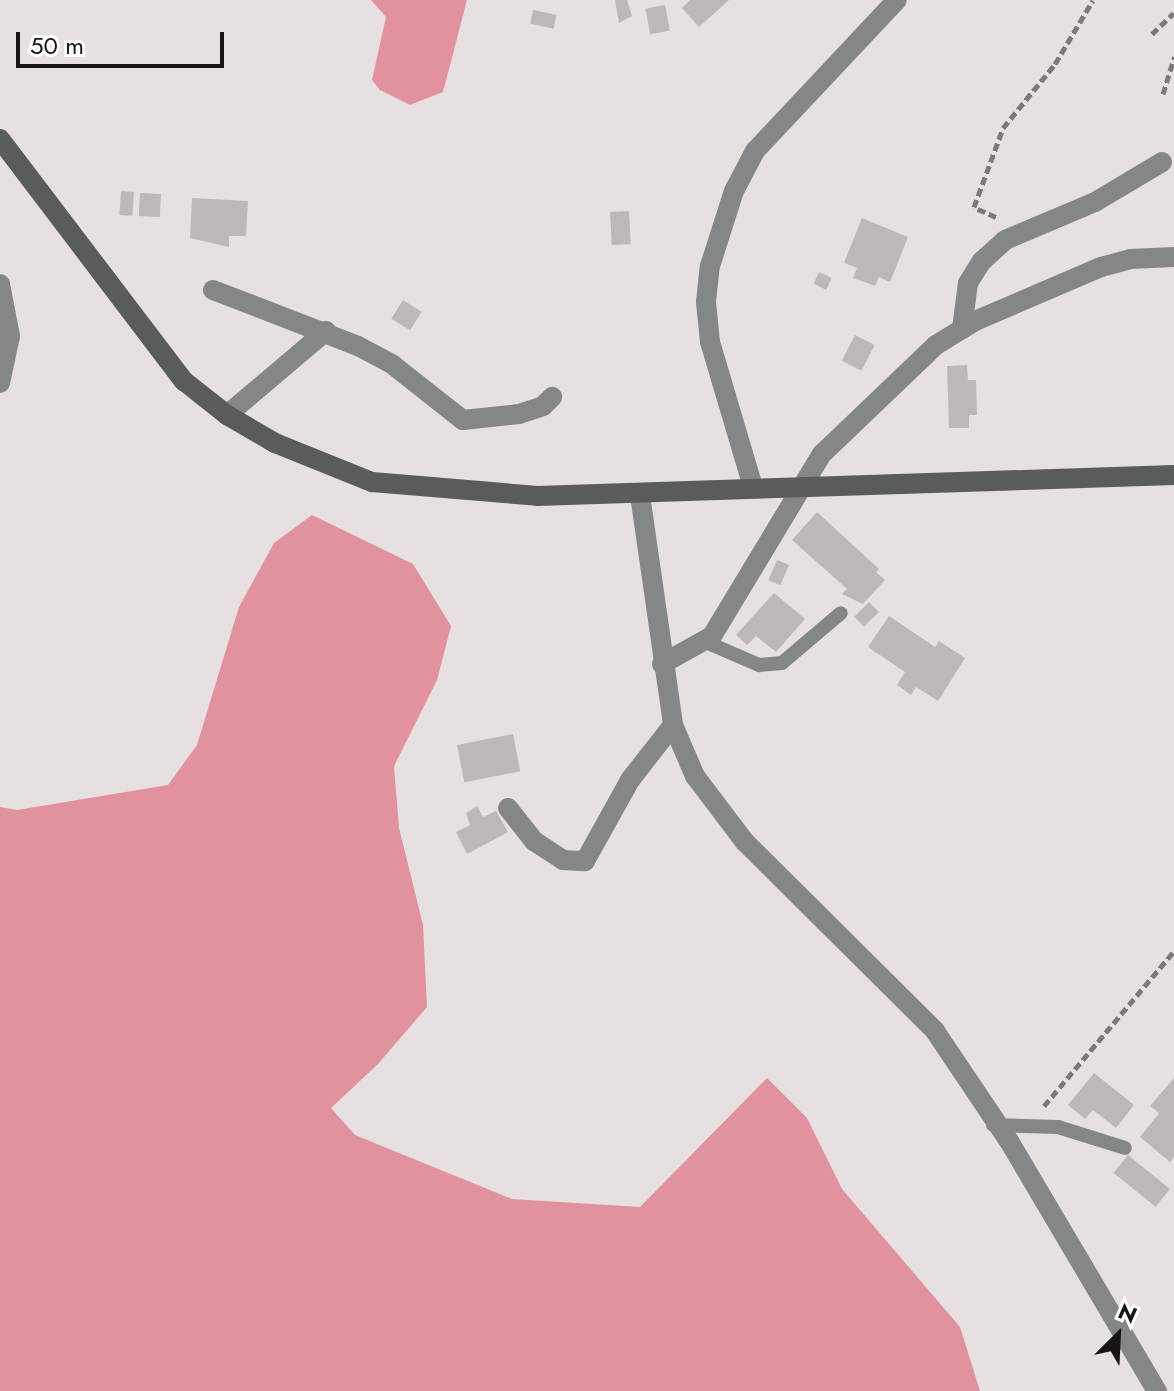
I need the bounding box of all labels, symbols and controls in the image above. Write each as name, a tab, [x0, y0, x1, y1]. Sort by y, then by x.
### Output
scale bar	[20, 16, 228, 66]
text: 50 m	[30, 28, 84, 63]
north arrow	[1078, 1295, 1158, 1375]
text: N	[1113, 1295, 1142, 1331]

